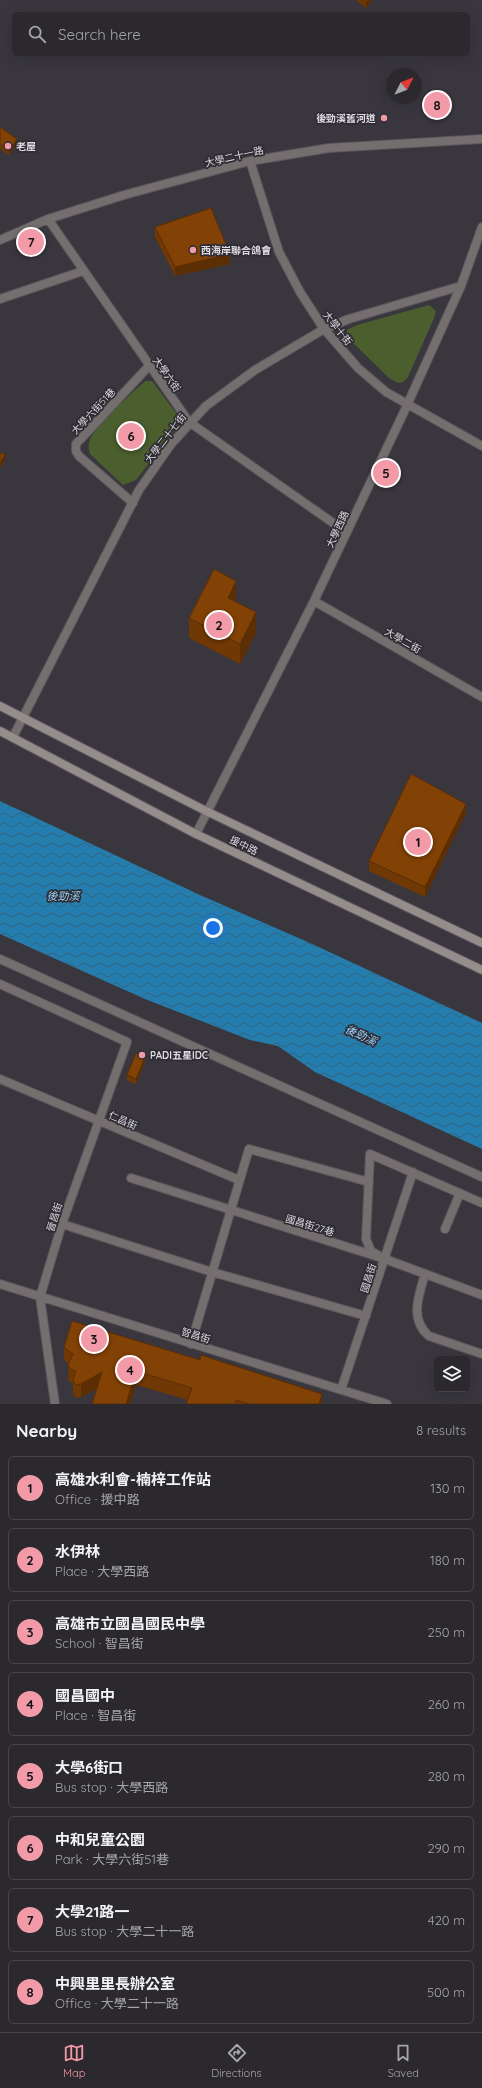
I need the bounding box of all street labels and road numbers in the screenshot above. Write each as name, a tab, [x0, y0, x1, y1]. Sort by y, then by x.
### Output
street label: 大學二十一路	[203, 143, 265, 170]
street label: 大學十街	[320, 309, 355, 348]
street label: 大學六街	[150, 354, 183, 394]
street label: 大學六街51巷	[68, 385, 118, 437]
street label: 大學二十七街	[142, 411, 189, 466]
street label: 大學西路	[323, 508, 352, 550]
street label: 大學二街	[382, 625, 423, 656]
street label: 援中路	[227, 833, 260, 858]
street label: 仁昌街	[106, 1109, 139, 1132]
street label: 晉昌街	[44, 1201, 65, 1233]
street label: 國昌街27巷	[284, 1212, 336, 1239]
street label: 國昌街	[358, 1262, 379, 1294]
street label: 智昌街	[180, 1325, 212, 1346]

